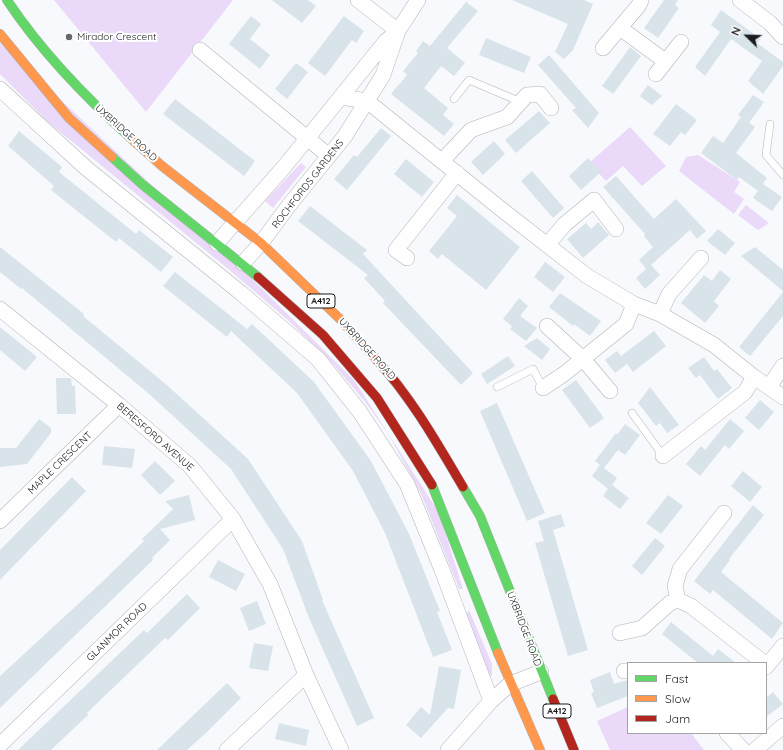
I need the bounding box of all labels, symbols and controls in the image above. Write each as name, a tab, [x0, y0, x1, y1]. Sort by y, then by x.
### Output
north arrow	[727, 16, 767, 56]
text: N	[728, 25, 744, 38]
place label: Mirador Crescent	[77, 31, 156, 43]
marker: Mirador Crescent	[64, 32, 74, 42]
street label: UXBRIDGE ROAD	[93, 102, 159, 164]
street label: ROCHFORDS GARDENS	[270, 137, 346, 231]
road number: A412	[307, 294, 335, 308]
street label: UXBRIDGE ROAD	[336, 316, 398, 382]
street label: BERESFORD AVENUE	[114, 400, 196, 474]
street label: MAPLE CRESCENT	[25, 429, 95, 497]
street label: UXBRIDGE ROAD	[504, 590, 544, 668]
street label: GLANMOR ROAD	[84, 600, 150, 664]
legend	[627, 662, 767, 734]
text: Fast	[665, 671, 689, 686]
text: Slow	[665, 691, 691, 706]
road number: A412	[543, 704, 571, 718]
text: Jam	[665, 711, 690, 726]

